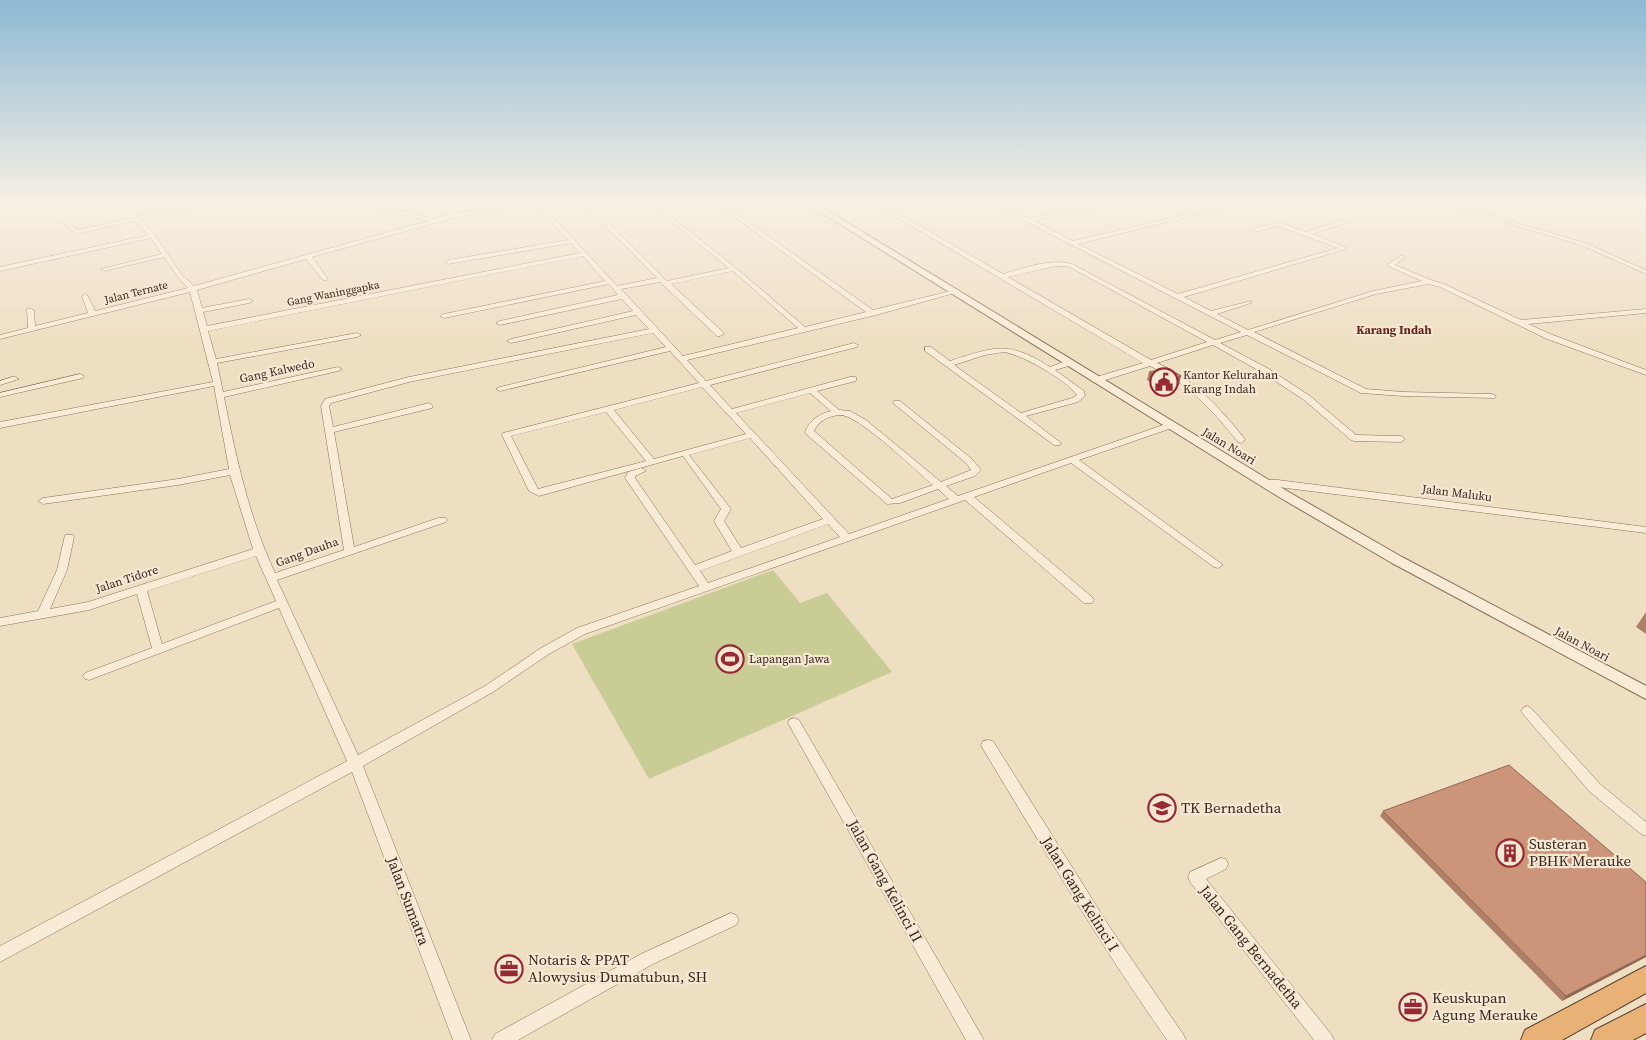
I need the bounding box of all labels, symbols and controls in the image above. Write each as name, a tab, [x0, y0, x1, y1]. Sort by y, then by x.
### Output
street label: Jalan Ternate	[102, 277, 170, 308]
street label: Gang Waninggapka	[286, 277, 381, 310]
district label: Karang Indah	[1356, 322, 1432, 338]
street label: Gang Kalwedo	[238, 355, 316, 387]
public building icon: Kantor Kelurahan Karang Indah	[1149, 367, 1179, 397]
place label: Kantor Kelurahan Karang Indah	[1183, 367, 1278, 397]
street label: Jalan Noari	[1198, 423, 1259, 468]
street label: Jalan Maluku	[1420, 481, 1493, 505]
street label: Gang Dauha	[274, 533, 341, 571]
street label: Jalan Tidore	[93, 561, 160, 597]
street label: Jalan Noari	[1551, 622, 1613, 665]
sports icon: Lapangan Jawa	[715, 644, 745, 674]
place label: Lapangan Jawa	[749, 651, 830, 667]
school or university icon: TK Bernadetha	[1147, 793, 1177, 823]
place label: TK Bernadetha	[1181, 797, 1282, 818]
street label: Jalan Gang Kelinci II	[843, 815, 928, 946]
street label: Jalan Gang Kelinci I	[1036, 832, 1124, 955]
place label: Susteran PBHK Merauke	[1529, 833, 1631, 871]
building icon: Susteran PBHK Merauke	[1495, 838, 1525, 868]
street label: Jalan Sumatra	[382, 853, 435, 949]
street label: Jalan Gang Bernadetha	[1194, 880, 1308, 1013]
place label: Notaris & PPAT Alowysius Dumatubun, SH	[528, 949, 708, 987]
office icon: Notaris & PPAT Alowysius Dumatubun, SH	[494, 954, 524, 984]
place label: Keuskupan Agung Merauke	[1432, 987, 1538, 1025]
office icon: Keuskupan Agung Merauke	[1398, 992, 1428, 1022]

